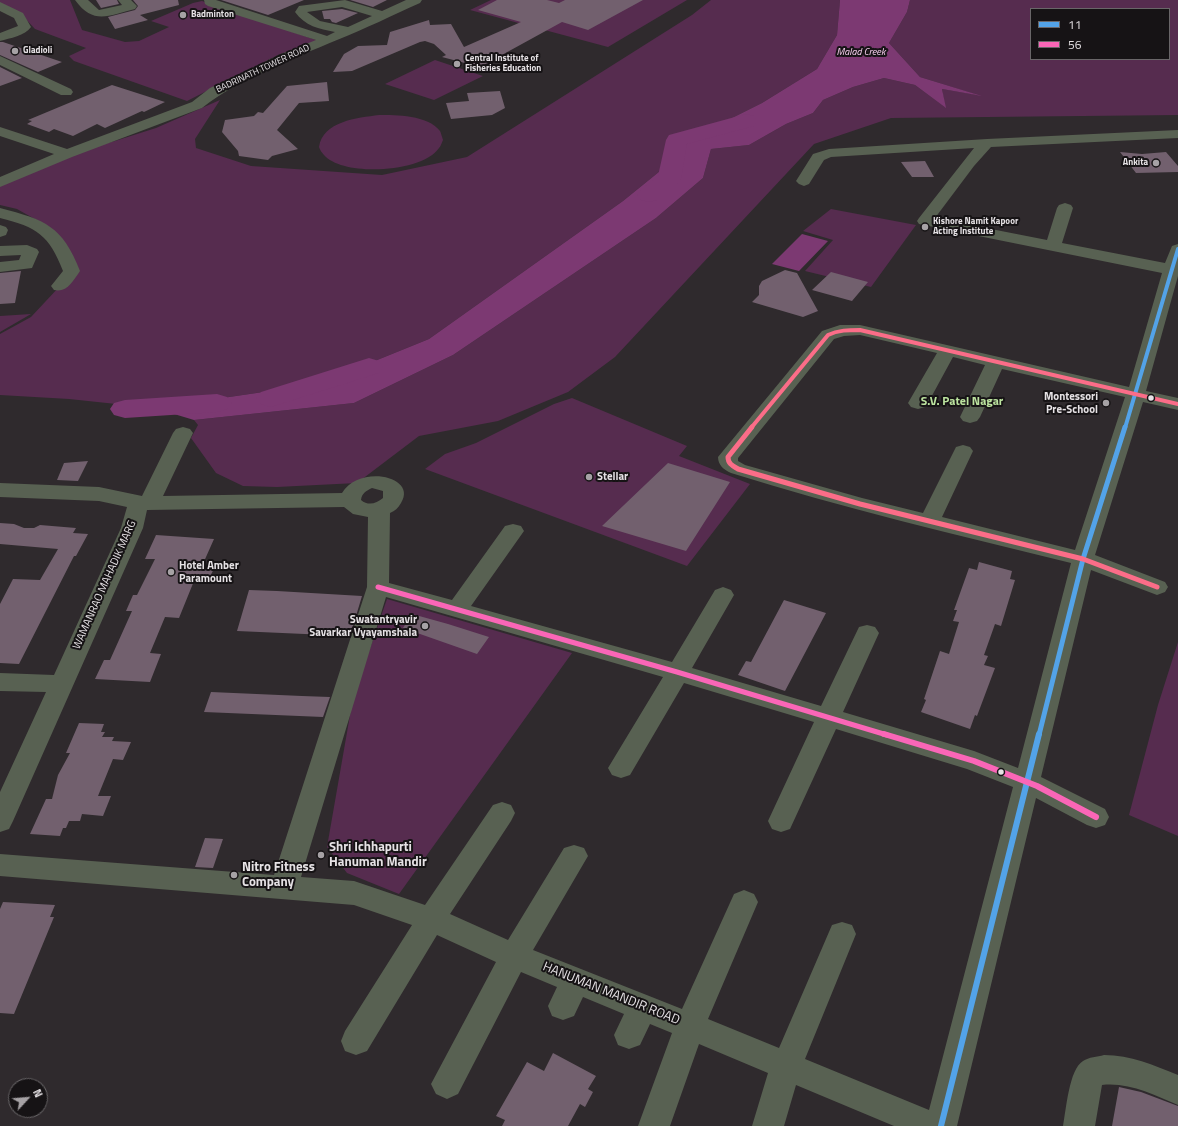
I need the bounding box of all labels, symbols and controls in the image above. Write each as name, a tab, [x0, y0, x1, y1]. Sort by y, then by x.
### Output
legend	[1030, 8, 1170, 60]
marker: Badminton	[178, 10, 188, 20]
place label: Badminton	[191, 10, 234, 20]
text: 11	[1068, 15, 1081, 34]
text: 56	[1068, 35, 1081, 54]
street label: BADRINATH TOWER ROAD	[215, 43, 311, 95]
marker: Gladioli	[10, 46, 20, 56]
place label: Gladioli	[23, 46, 52, 56]
water label: Malad Creek	[837, 47, 885, 59]
place label: Central Institute of Fisheries Education	[465, 54, 541, 75]
marker: Central Institute of Fisheries Education	[452, 59, 462, 69]
place label: Ankita	[1123, 158, 1148, 168]
marker: Ankita	[1151, 158, 1161, 168]
place label: Kishore Namit Kapoor Acting Institute	[933, 217, 1018, 238]
marker: Kishore Namit Kapoor Acting Institute	[920, 222, 930, 232]
place label: Montessori Pre-School	[1044, 390, 1098, 416]
unlabelled marker	[1146, 393, 1156, 403]
district label: S.V. Patel Nagar	[921, 395, 1003, 409]
marker: Montessori Pre-School	[1101, 398, 1111, 408]
place label: Stellar	[597, 470, 628, 484]
marker: Stellar	[584, 472, 594, 482]
street label: WAMANRAO MAHADIK MARG	[71, 519, 139, 651]
place label: Hotel Amber Paramount	[179, 559, 239, 585]
marker: Hotel Amber Paramount	[166, 567, 176, 577]
place label: Swatantryavir Savarkar Vyayamshala	[309, 613, 417, 639]
marker: Swatantryavir Savarkar Vyayamshala	[420, 621, 430, 631]
unlabelled marker	[996, 767, 1006, 777]
place label: Shri Ichhapurti Hanuman Mandir	[329, 840, 427, 871]
marker: Shri Ichhapurti Hanuman Mandir	[316, 850, 326, 860]
place label: Nitro Fitness Company	[242, 860, 315, 891]
marker: Nitro Fitness Company	[229, 870, 239, 880]
street label: HANUMAN MANDIR ROAD	[540, 959, 682, 1029]
north arrow	[8, 1078, 48, 1118]
text: N	[29, 1086, 47, 1100]

